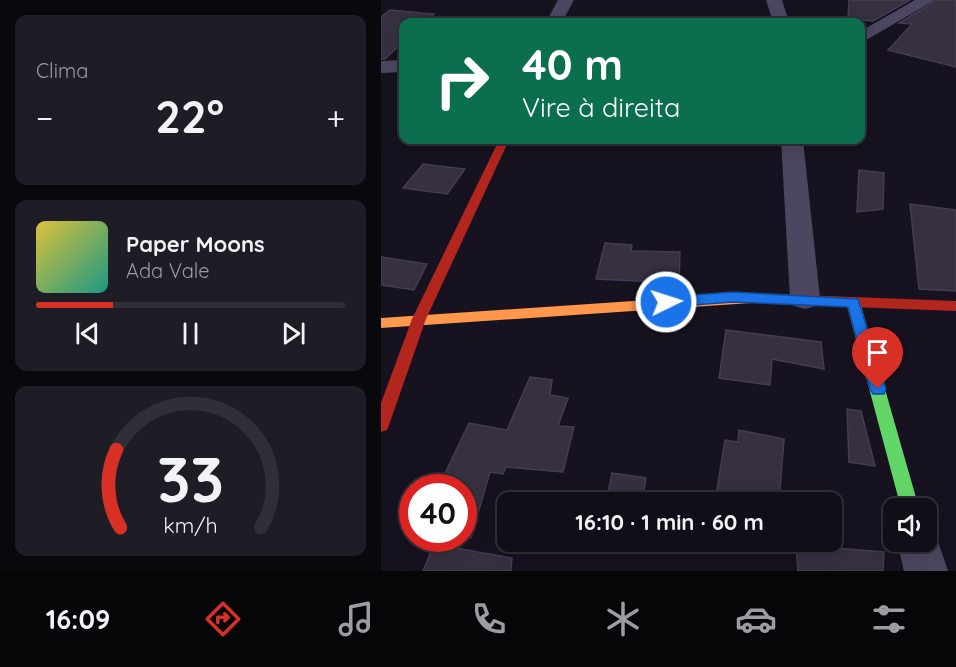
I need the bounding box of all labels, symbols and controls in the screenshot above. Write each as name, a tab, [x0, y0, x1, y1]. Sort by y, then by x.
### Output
text: 40 m	[522, 38, 623, 91]
icon: right	[423, 42, 501, 120]
text: Clima	[36, 58, 88, 83]
text: 22°	[155, 88, 224, 144]
text: Vire à direita	[522, 90, 680, 124]
text: −	[36, 97, 53, 138]
text: +	[326, 97, 345, 138]
text: Paper Moons	[126, 230, 265, 258]
text: Ada Vale	[126, 258, 210, 283]
position arrow	[634, 270, 698, 334]
icon: previous	[71, 317, 104, 350]
icon: pause	[174, 317, 207, 350]
icon: next	[277, 317, 310, 350]
pin	[852, 327, 903, 389]
icon: arrive	[861, 336, 894, 369]
text: 33	[157, 440, 224, 518]
speed limit sign: 40	[399, 474, 477, 552]
map controls	[883, 498, 937, 552]
button: sound	[883, 498, 937, 552]
text: 16:10 · 1 min · 60 m	[575, 508, 764, 536]
text: km/h	[163, 512, 218, 538]
icon: directions	[202, 598, 244, 640]
icon: music	[335, 598, 377, 640]
icon: phone	[468, 598, 510, 640]
icon: climate	[602, 598, 644, 640]
icon: car	[735, 598, 777, 640]
icon: filters	[868, 598, 910, 640]
text: 16:09	[46, 602, 110, 636]

